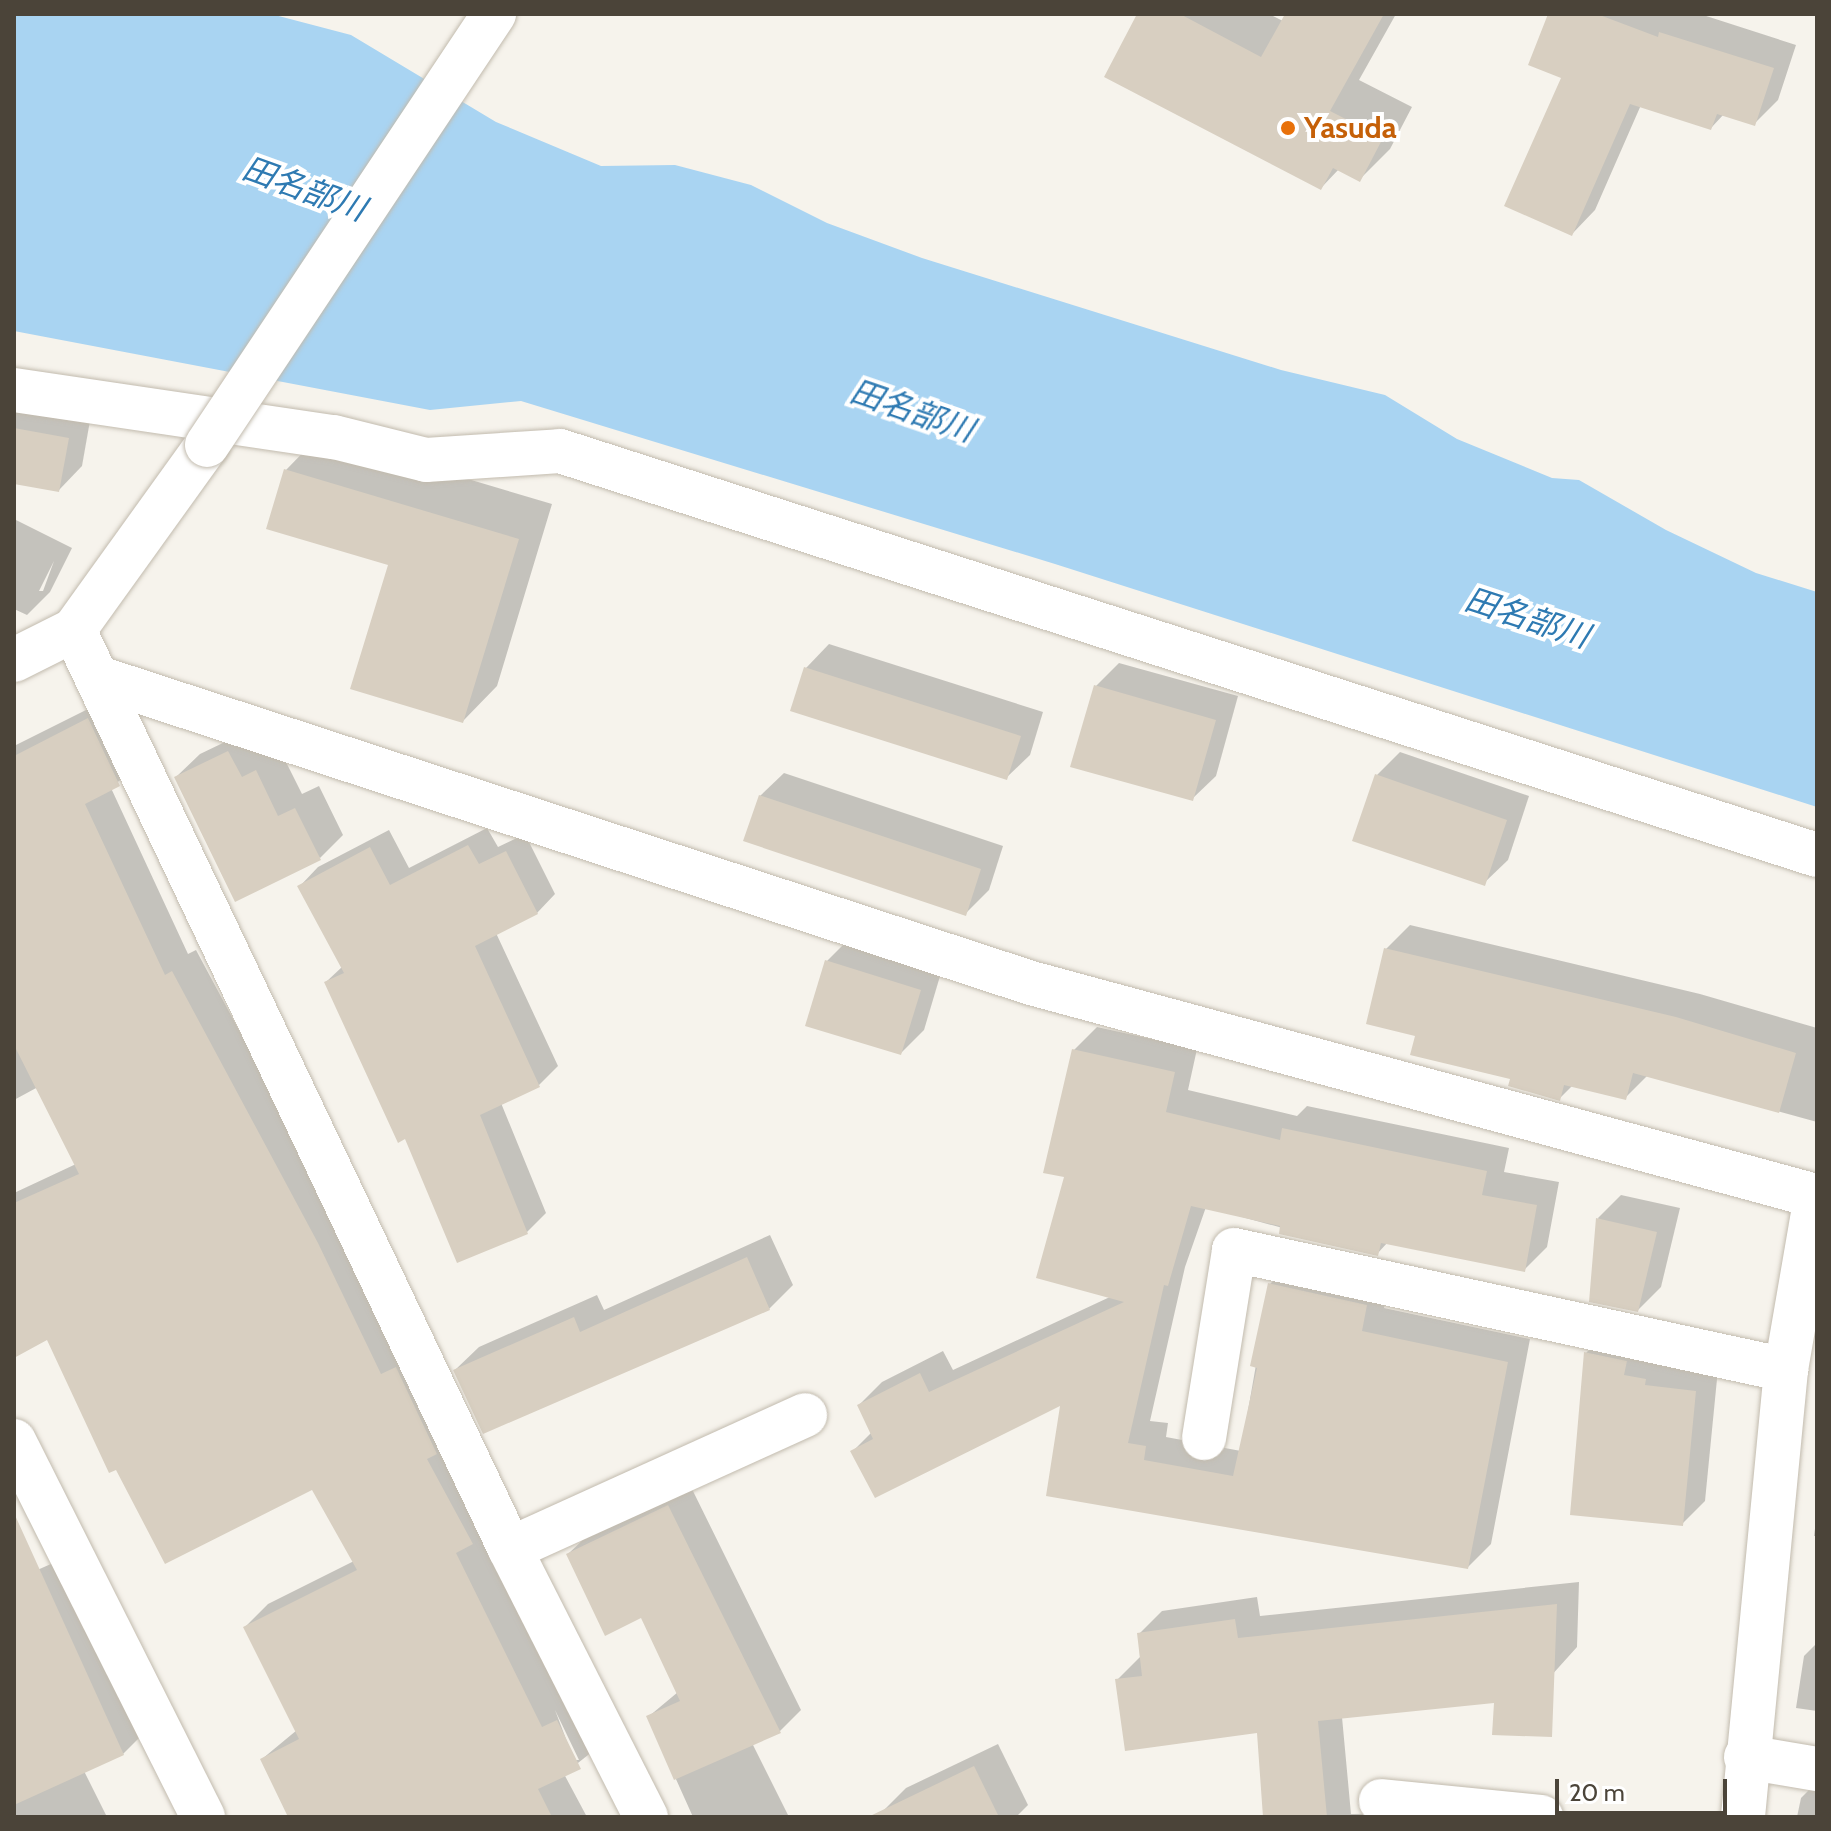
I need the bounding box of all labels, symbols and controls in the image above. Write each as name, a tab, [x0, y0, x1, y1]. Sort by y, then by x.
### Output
place label: Yasuda	[1304, 110, 1397, 146]
marker: Yasuda	[1279, 119, 1297, 137]
water label: 田名部川	[237, 149, 371, 229]
water label: 田名部川	[845, 372, 979, 450]
water label: 田名部川	[1460, 580, 1594, 656]
scale bar	[1559, 1763, 1731, 1813]
text: 20 m	[1569, 1778, 1625, 1807]

